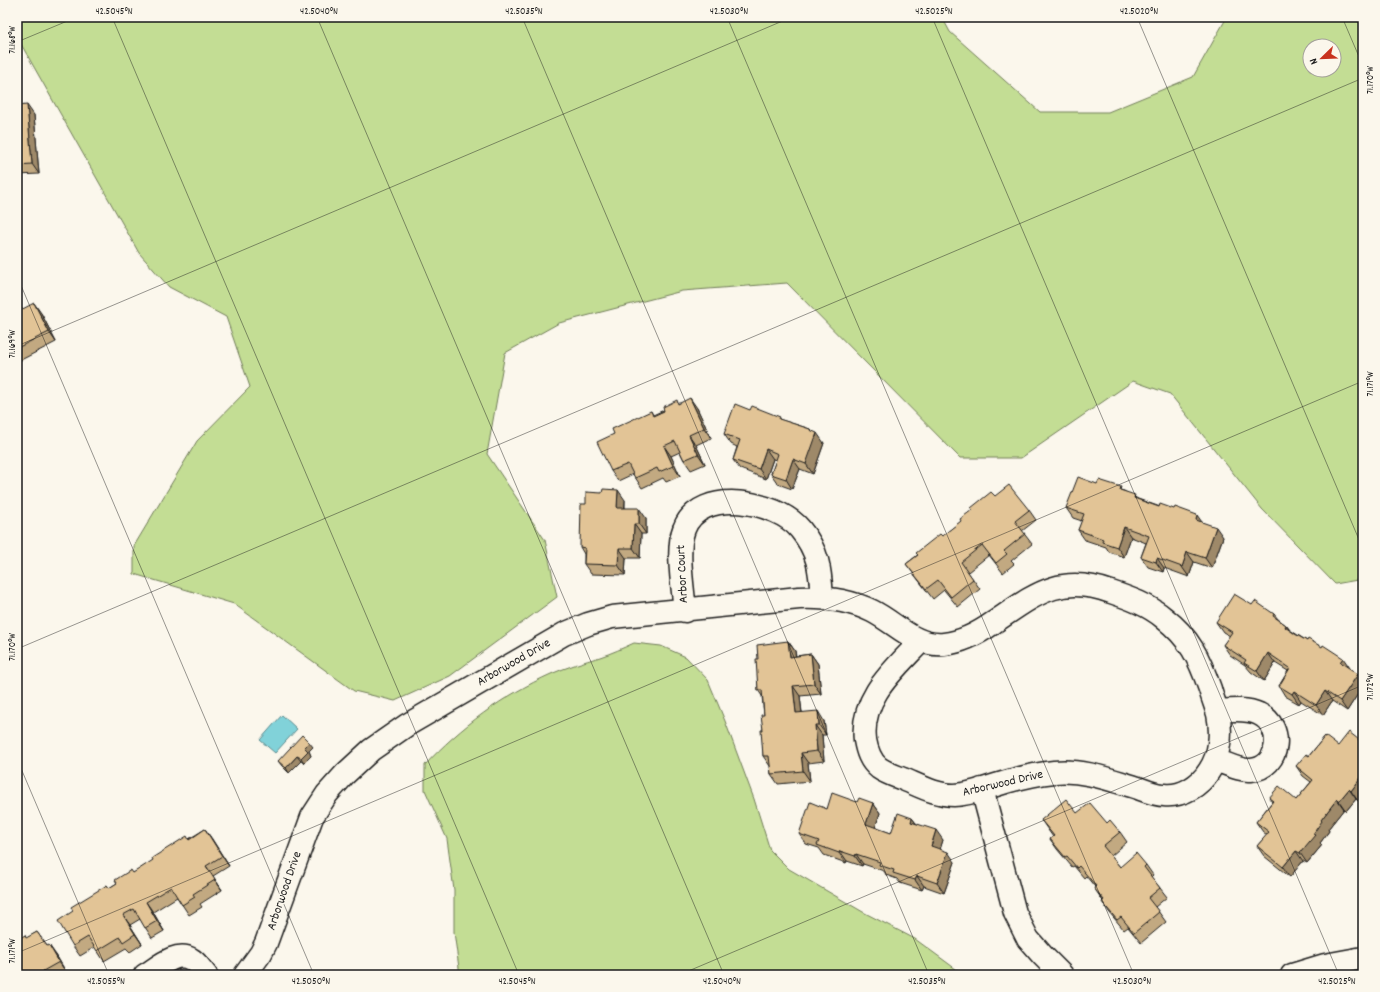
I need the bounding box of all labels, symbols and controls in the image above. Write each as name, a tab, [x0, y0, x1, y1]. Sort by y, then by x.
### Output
text: 42.5045°N	[95, 5, 133, 19]
text: 42.5040°N	[300, 5, 338, 19]
text: 42.5035°N	[505, 5, 543, 19]
text: 42.5030°N	[710, 5, 748, 19]
text: 42.5025°N	[915, 5, 953, 19]
text: 42.5020°N	[1120, 5, 1158, 19]
text: 71.168°W	[6, 26, 20, 54]
north arrow	[1302, 38, 1342, 78]
text: N	[1306, 55, 1323, 67]
text: 71.170°W	[1364, 66, 1378, 94]
text: 71.169°W	[6, 330, 20, 358]
text: 71.171°W	[1364, 371, 1378, 396]
street label: Arbor Court	[672, 544, 694, 604]
text: 71.170°W	[6, 633, 20, 661]
street label: Arborwood Drive	[474, 634, 555, 692]
text: 71.172°W	[1364, 673, 1378, 701]
street label: Arborwood Drive	[961, 765, 1045, 803]
street label: Arborwood Drive	[263, 849, 307, 933]
text: 71.171°W	[6, 938, 20, 963]
text: 42.5055°N	[87, 975, 125, 989]
text: 42.5050°N	[292, 975, 330, 989]
text: 42.5045°N	[498, 975, 536, 989]
text: 42.5040°N	[703, 975, 741, 989]
text: 42.5035°N	[908, 975, 946, 989]
text: 42.5030°N	[1113, 975, 1151, 989]
text: 42.5025°N	[1318, 975, 1356, 989]

